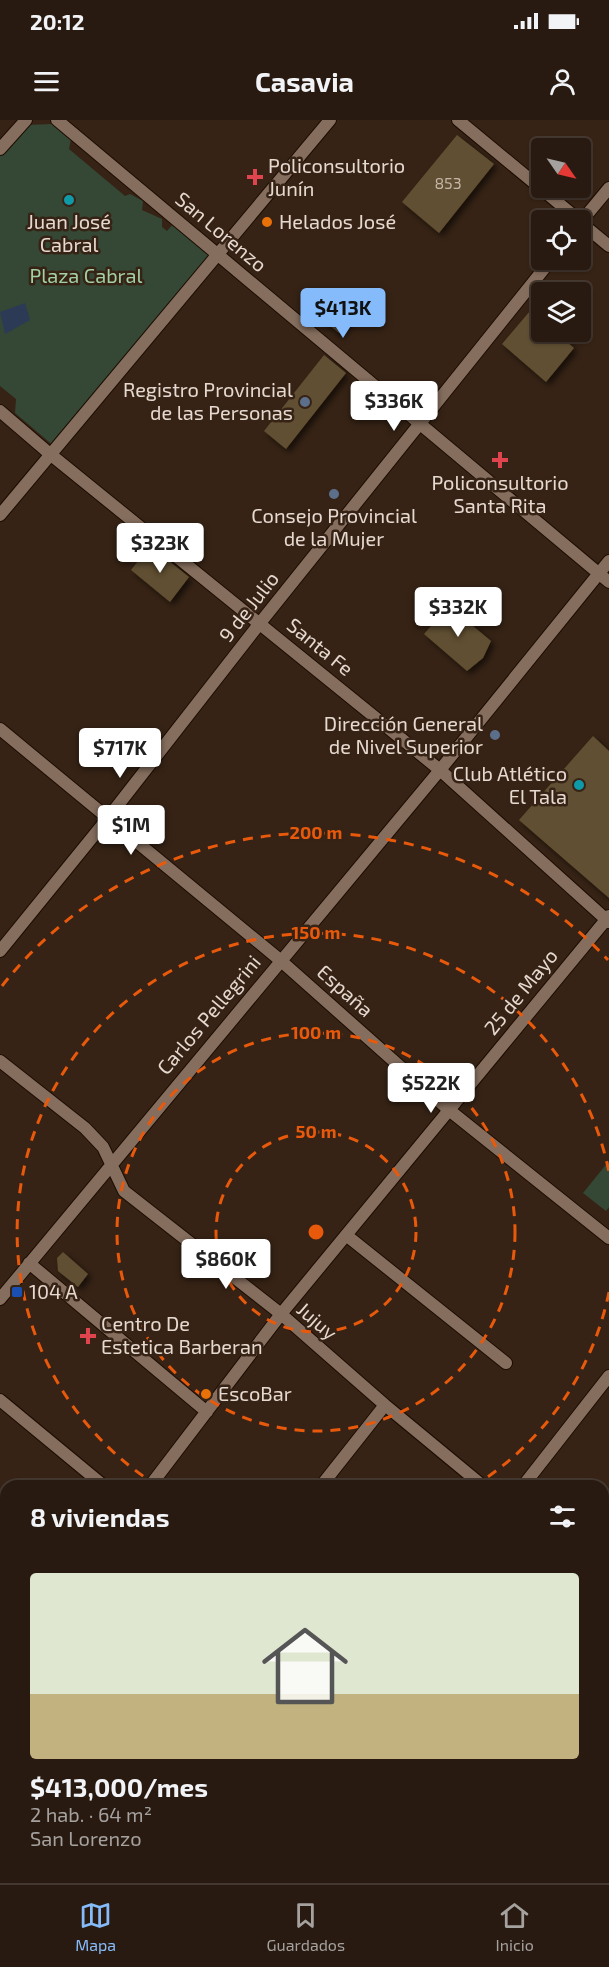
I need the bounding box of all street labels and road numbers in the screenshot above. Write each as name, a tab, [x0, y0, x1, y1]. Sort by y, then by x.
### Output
street label: San Lorenzo	[171, 186, 272, 276]
street label: 9 de Julio	[213, 566, 283, 646]
street label: Santa Fe	[283, 612, 359, 680]
street label: 25 de Mayo	[478, 944, 562, 1039]
street label: Carlos Pellegrini	[151, 950, 265, 1079]
street label: España	[313, 959, 378, 1021]
street label: Jujuy	[293, 1296, 343, 1344]

